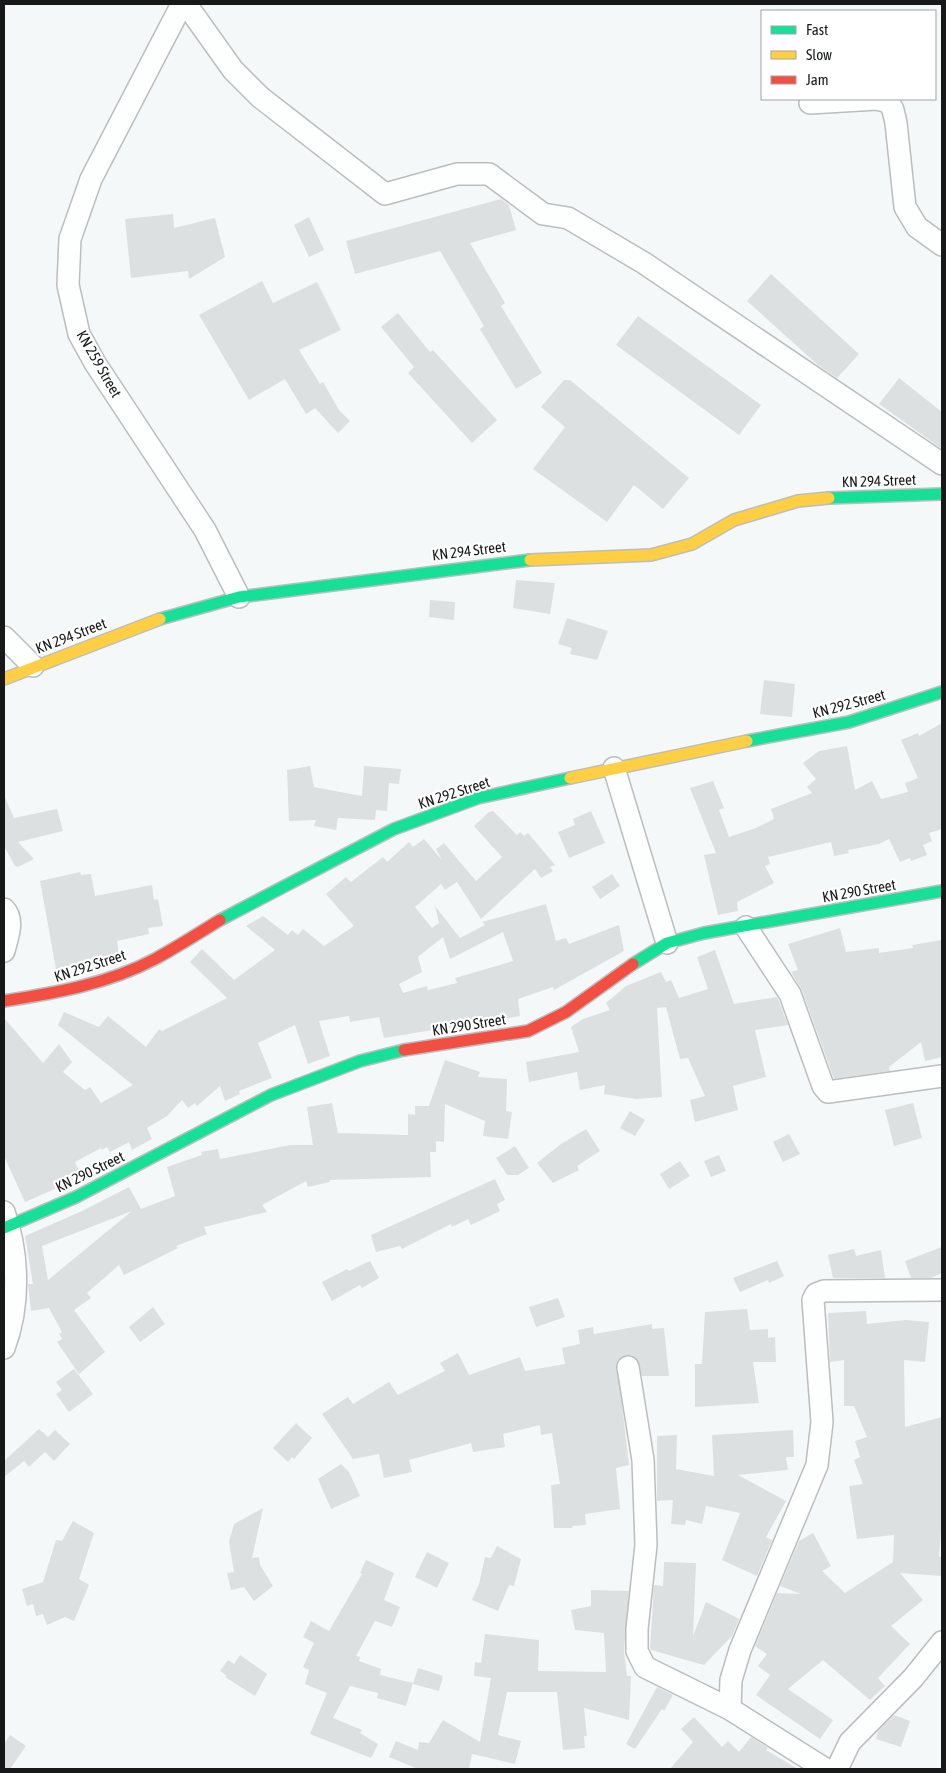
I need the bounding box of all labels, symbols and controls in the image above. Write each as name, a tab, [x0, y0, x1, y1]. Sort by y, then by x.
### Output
legend	[761, 10, 936, 100]
text: Fast	[806, 21, 828, 38]
text: Slow	[806, 46, 832, 63]
text: Jam	[806, 71, 829, 88]
street label: KN 259 Street	[73, 327, 125, 400]
street label: KN 294 Street	[842, 471, 916, 490]
street label: KN 294 Street	[431, 538, 507, 563]
street label: KN 294 Street	[33, 614, 109, 657]
street label: KN 292 Street	[811, 686, 887, 721]
street label: KN 292 Street	[416, 773, 492, 812]
street label: KN 290 Street	[821, 876, 897, 905]
street label: KN 292 Street	[52, 946, 128, 985]
street label: KN 290 Street	[431, 1010, 507, 1039]
street label: KN 290 Street	[53, 1148, 127, 1195]

